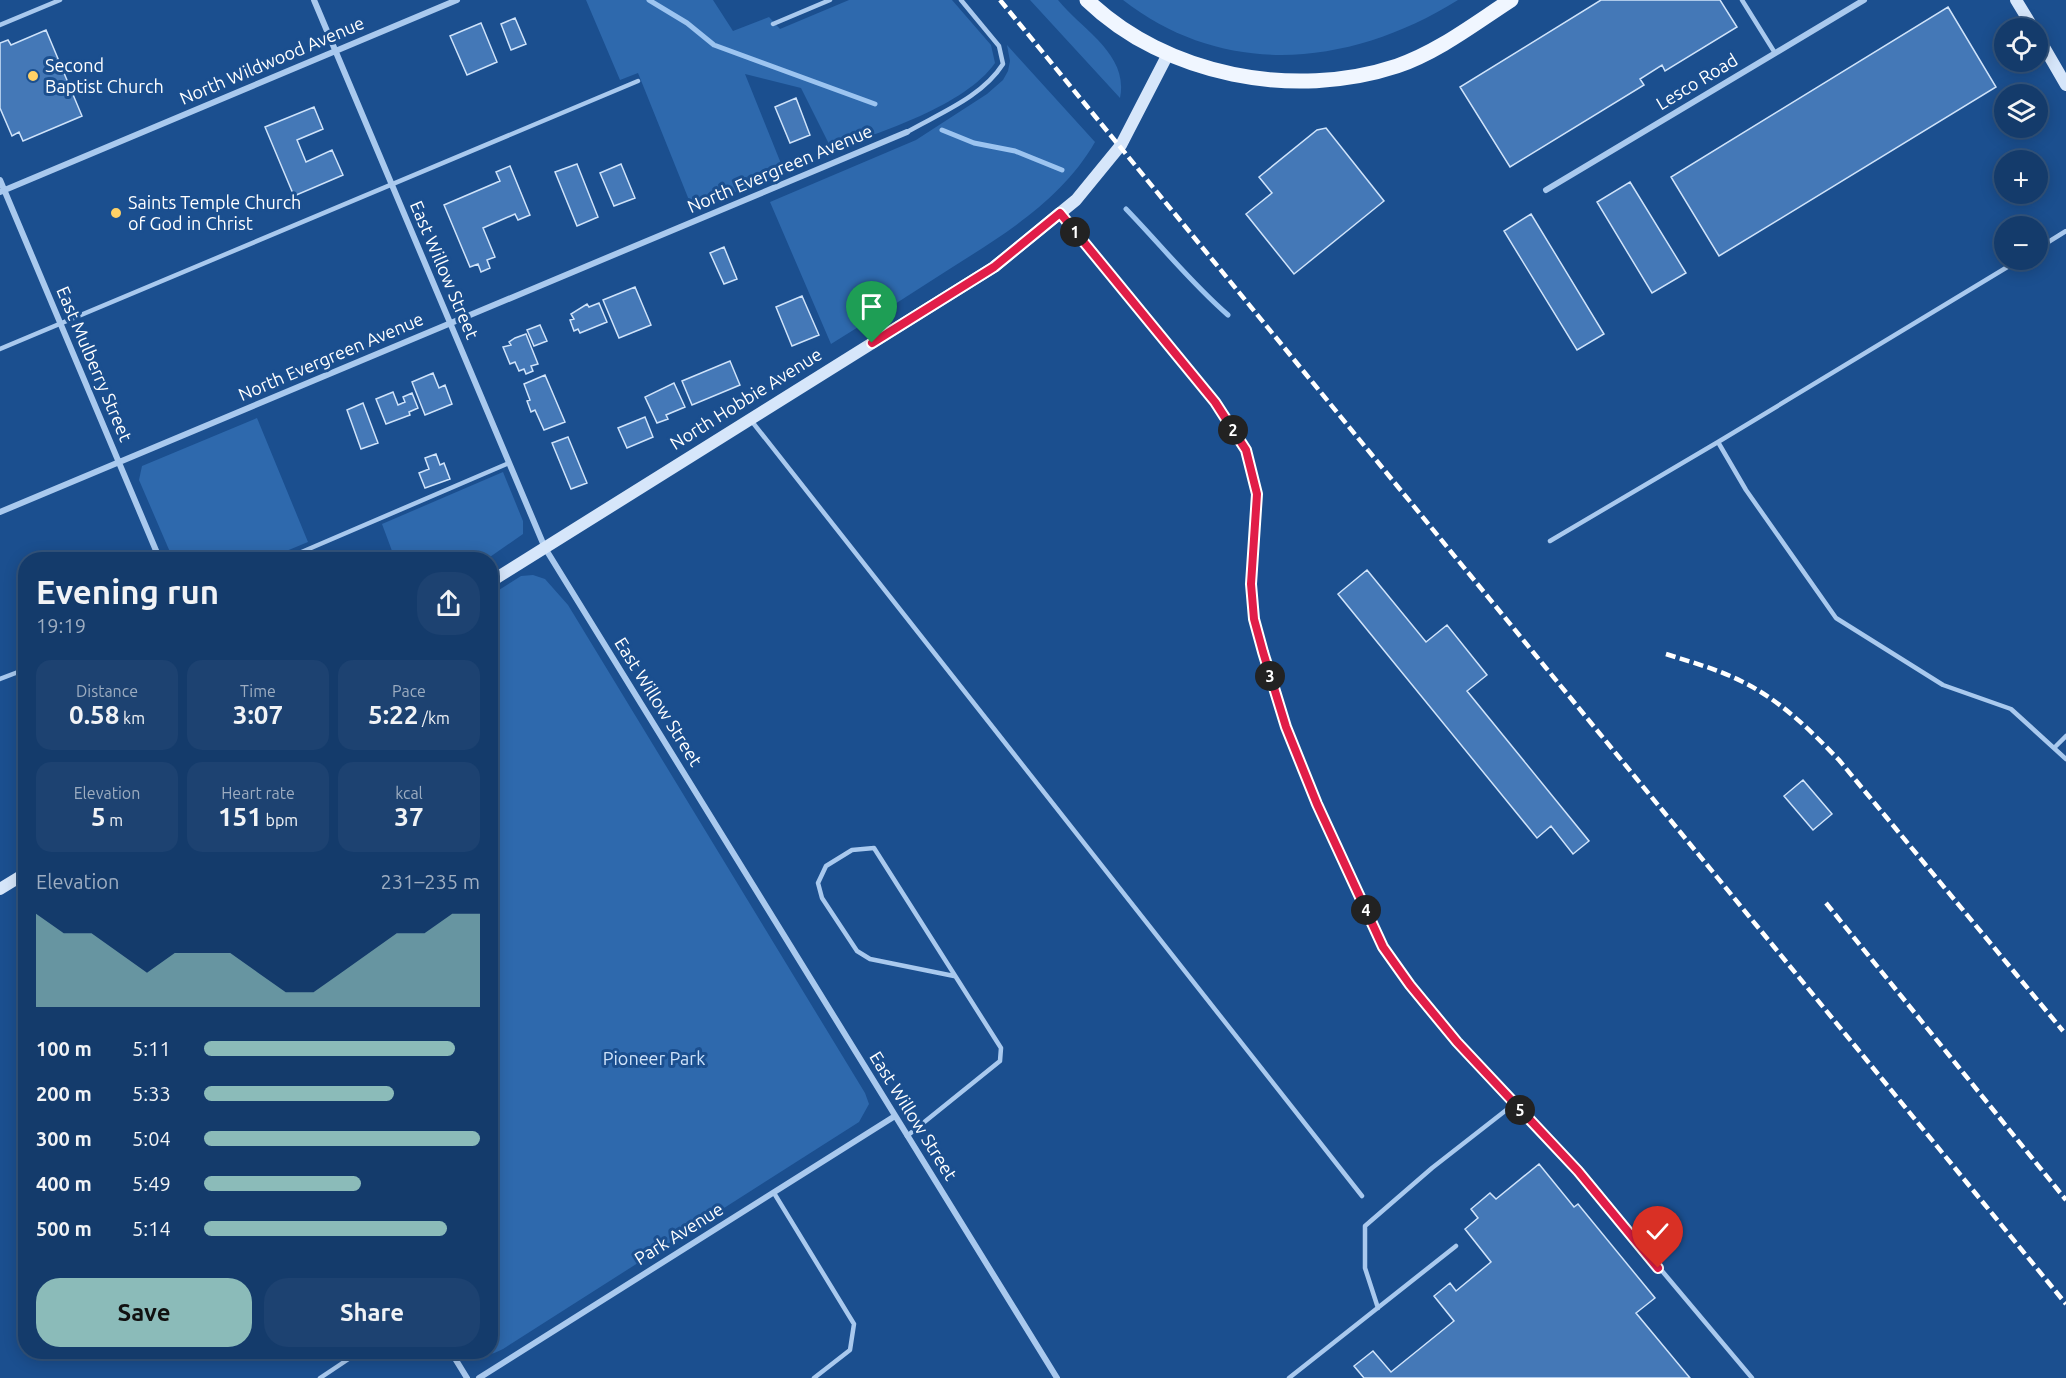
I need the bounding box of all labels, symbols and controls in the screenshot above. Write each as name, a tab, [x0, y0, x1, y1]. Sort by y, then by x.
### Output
street label: North Wildwood Avenue	[176, 12, 367, 108]
map controls	[1994, 18, 2048, 270]
button: locate	[1994, 18, 2048, 72]
street label: Lesco Road	[1652, 49, 1741, 113]
place label: Second Baptist Church	[45, 55, 164, 96]
marker: Second Baptist Church	[26, 69, 40, 83]
button: layers	[1994, 84, 2048, 138]
street label: North Evergreen Avenue	[684, 120, 875, 216]
button: +	[1994, 150, 2048, 204]
place label: Saints Temple Church of God in Christ	[128, 192, 301, 233]
street label: East Willow Street	[407, 198, 483, 342]
marker: Saints Temple Church of God in Christ	[109, 206, 123, 220]
button: −	[1994, 216, 2048, 270]
pin: 1	[1060, 217, 1090, 247]
text: 1	[1070, 223, 1080, 241]
pin	[846, 281, 897, 343]
street label: East Mulberry Street	[53, 283, 137, 444]
icon: arrive	[855, 290, 888, 323]
street label: North Evergreen Avenue	[235, 308, 426, 404]
street label: North Hobbie Avenue	[666, 343, 825, 453]
pin: 2	[1218, 415, 1248, 445]
text: 2	[1228, 421, 1238, 439]
button: share	[417, 572, 480, 635]
text: Evening run	[36, 573, 219, 610]
text: 19:19	[36, 614, 86, 637]
street label: East Willow Street	[611, 633, 707, 770]
pin: 3	[1255, 661, 1285, 691]
text: 3	[1265, 667, 1275, 685]
text: Distance	[76, 682, 138, 700]
text: Time	[240, 682, 276, 700]
text: Pace	[392, 682, 426, 700]
text: 0.58	[69, 700, 119, 729]
text: 3:07	[233, 700, 283, 729]
text: 5:22	[368, 700, 418, 729]
text: km	[119, 709, 145, 727]
text: /km	[418, 709, 450, 727]
text: Elevation	[74, 784, 140, 802]
text: Heart rate	[221, 784, 295, 802]
text: kcal	[395, 784, 423, 802]
text: 5	[91, 802, 106, 831]
text: 151	[218, 802, 262, 831]
text: 37	[394, 802, 424, 831]
text: m	[106, 811, 123, 829]
text: bpm	[262, 811, 298, 829]
text: Elevation	[36, 870, 119, 893]
text: 231–235 m	[381, 870, 480, 893]
pin: 4	[1351, 895, 1381, 925]
text: 4	[1361, 901, 1371, 919]
text: 100 m	[36, 1037, 92, 1060]
text: 5:11	[132, 1037, 171, 1060]
street label: East Willow Street	[866, 1047, 962, 1184]
park label: Pioneer Park	[603, 1048, 705, 1068]
text: 200 m	[36, 1082, 92, 1105]
text: 5:33	[132, 1082, 171, 1105]
pin: 5	[1505, 1095, 1535, 1125]
text: 5	[1515, 1101, 1525, 1119]
text: 300 m	[36, 1127, 92, 1150]
text: 5:04	[132, 1127, 171, 1150]
text: 400 m	[36, 1172, 92, 1195]
text: 5:49	[132, 1172, 171, 1195]
street label: Park Avenue	[631, 1198, 726, 1268]
pin	[1632, 1206, 1683, 1268]
icon: check	[1641, 1215, 1674, 1248]
text: 500 m	[36, 1217, 92, 1240]
text: 5:14	[132, 1217, 171, 1240]
button: Save	[36, 1278, 252, 1347]
button: Share	[264, 1278, 480, 1347]

